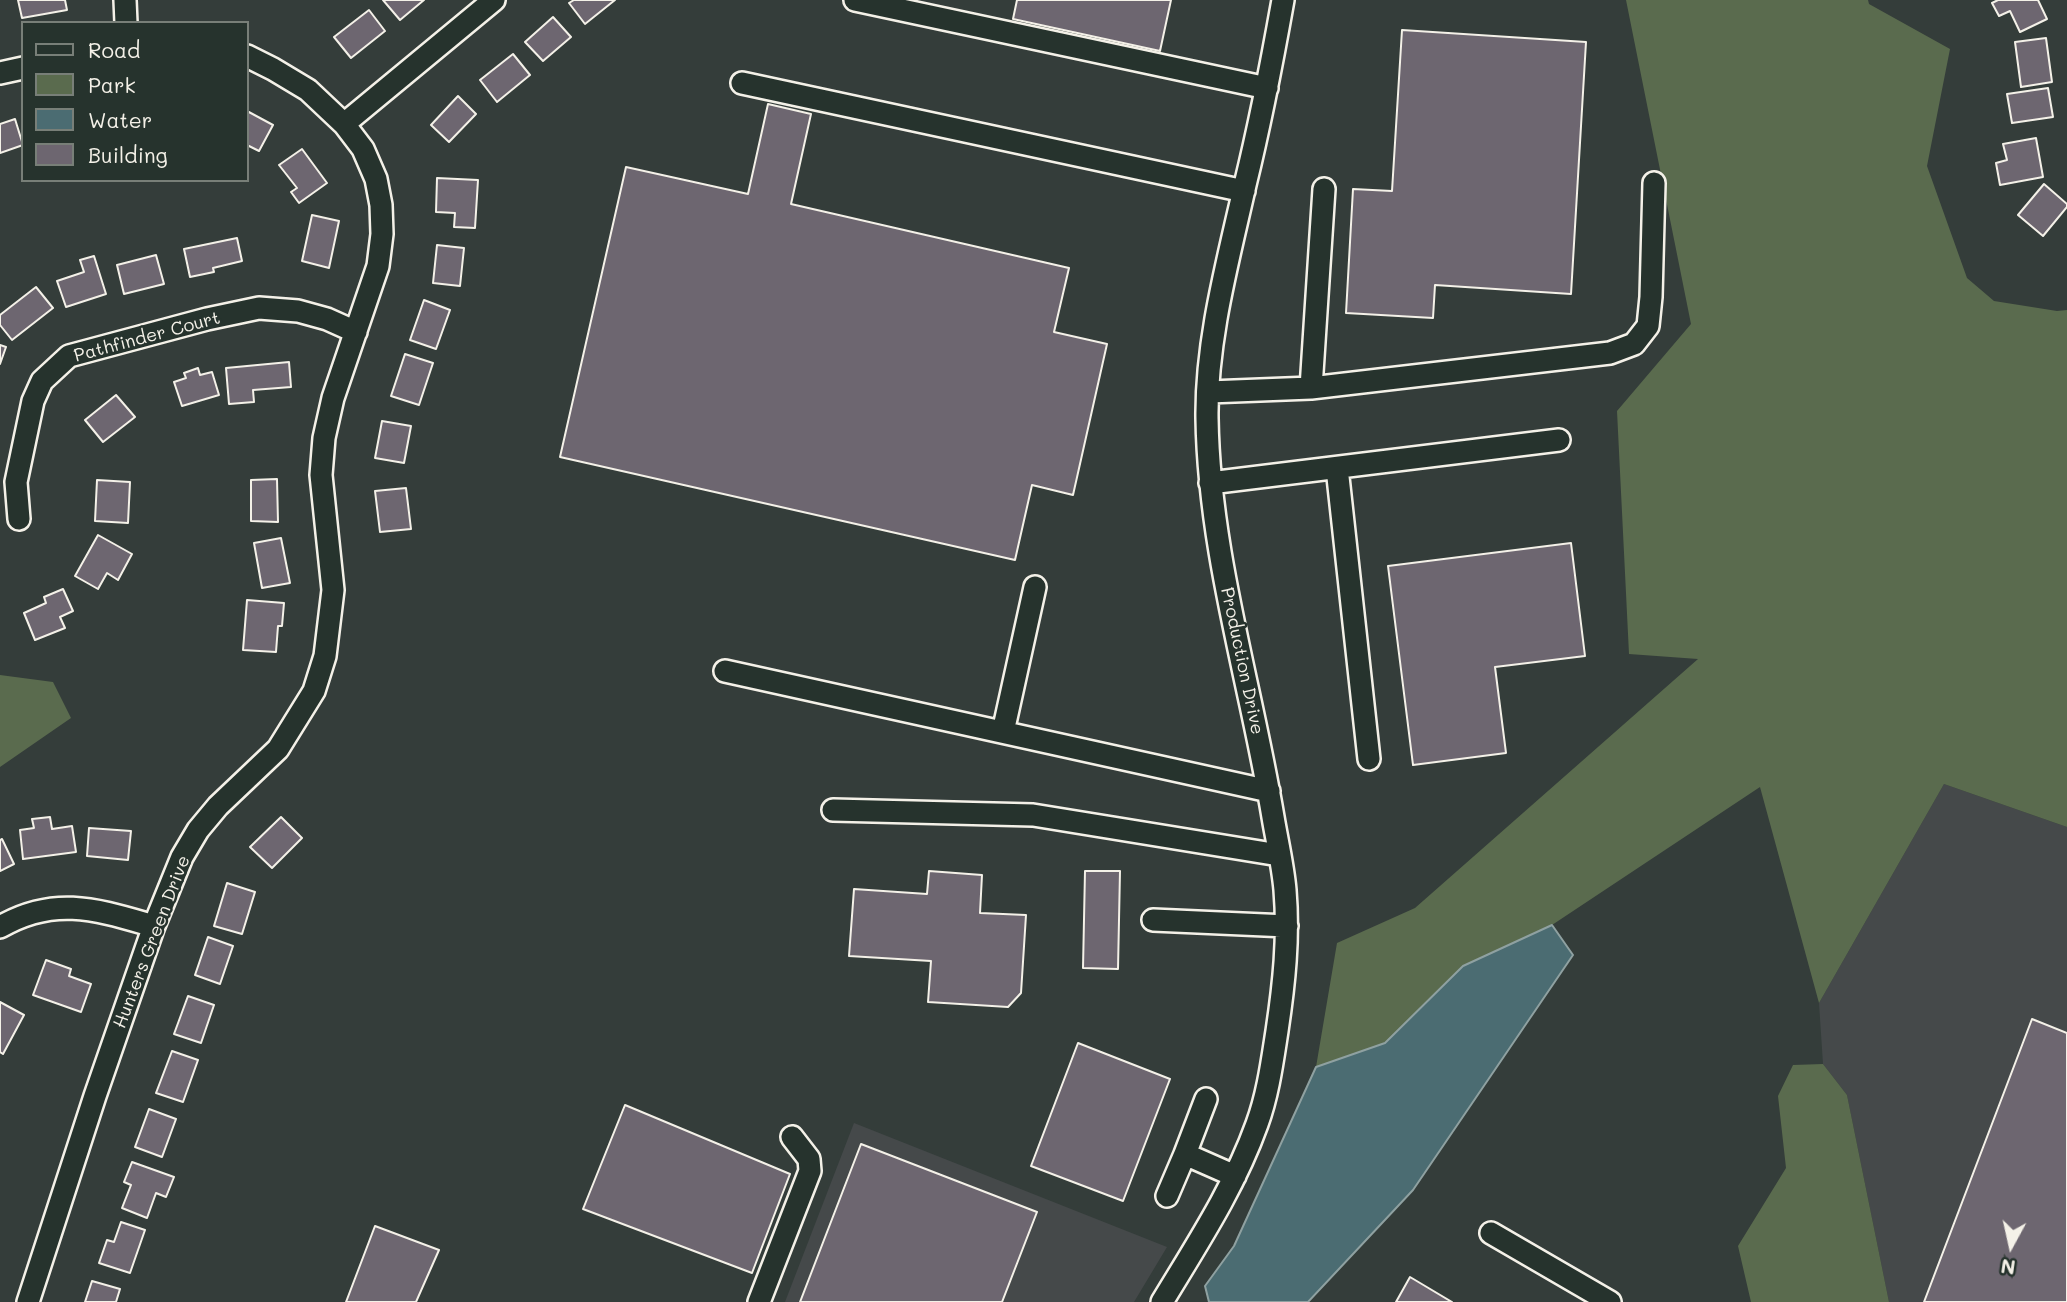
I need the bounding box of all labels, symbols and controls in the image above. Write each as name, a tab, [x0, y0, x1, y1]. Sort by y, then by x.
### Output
legend	[21, 21, 248, 182]
text: Road	[88, 36, 140, 63]
text: Park	[88, 71, 136, 98]
text: Water	[88, 106, 152, 133]
text: Building	[88, 141, 168, 168]
street label: Pathfinder Court	[72, 307, 222, 367]
street label: Production Drive	[1216, 585, 1268, 737]
street label: Hunters Green Drive	[109, 853, 195, 1031]
north arrow	[1976, 1211, 2046, 1281]
text: N	[1999, 1254, 2017, 1281]

